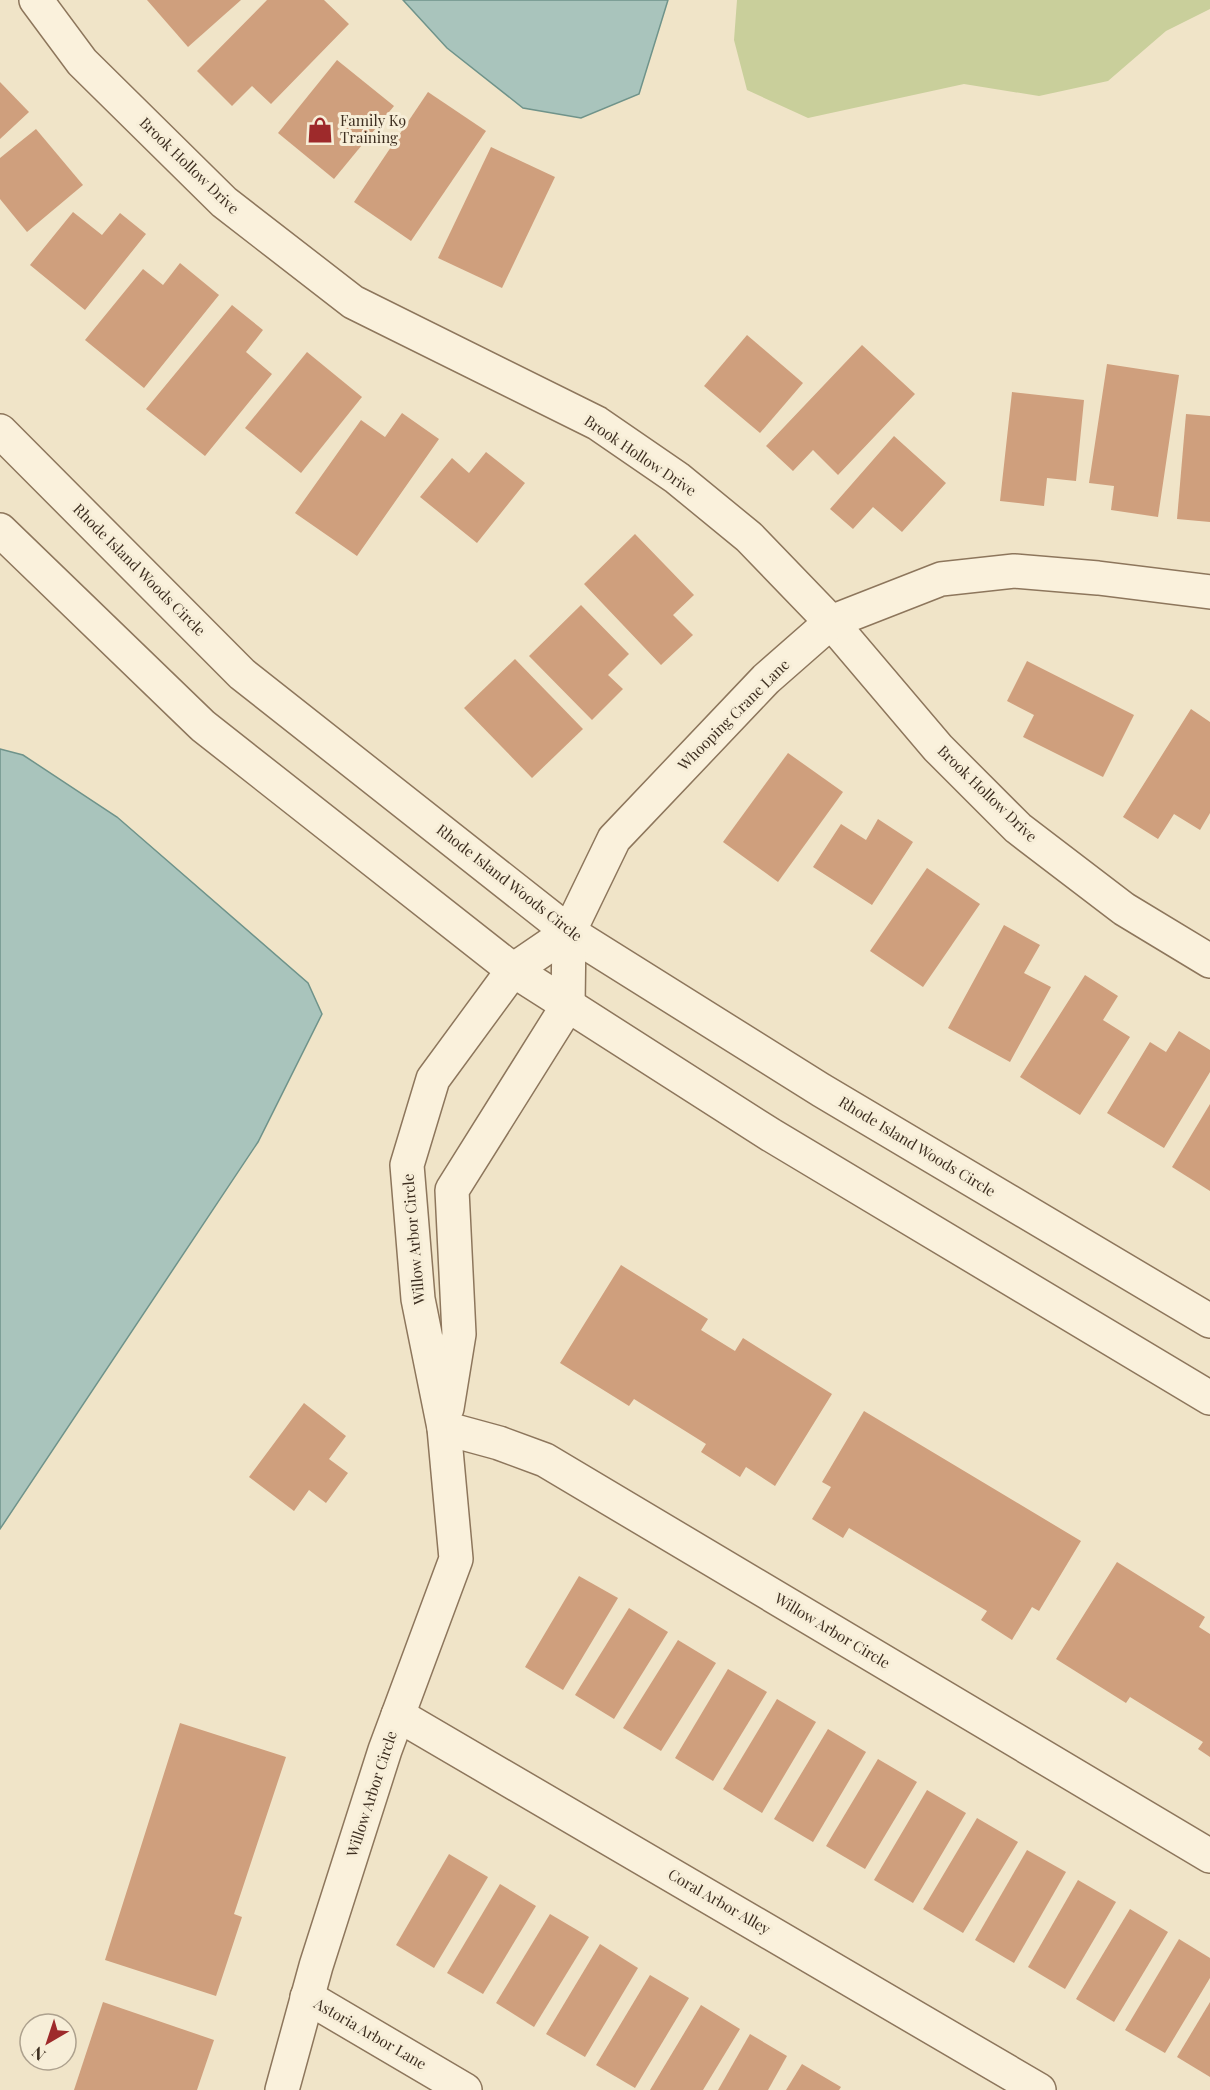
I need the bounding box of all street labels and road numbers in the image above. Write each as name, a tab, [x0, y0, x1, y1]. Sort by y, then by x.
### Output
street label: Brook Hollow Drive	[136, 113, 244, 218]
street label: Brook Hollow Drive	[581, 410, 700, 500]
street label: Rhode Island Woods Circle	[69, 499, 210, 640]
street label: Whooping Crane Lane	[673, 654, 793, 775]
street label: Brook Hollow Drive	[934, 741, 1042, 846]
street label: Rhode Island Woods Circle	[433, 819, 586, 945]
street label: Rhode Island Woods Circle	[835, 1091, 1000, 1201]
street label: Willow Arbor Circle	[397, 1173, 429, 1306]
street label: Willow Arbor Circle	[770, 1587, 894, 1673]
street label: Willow Arbor Circle	[341, 1728, 401, 1860]
street label: Coral Arbor Alley	[665, 1864, 775, 1939]
street label: Astoria Arbor Lane	[310, 1992, 430, 2073]

